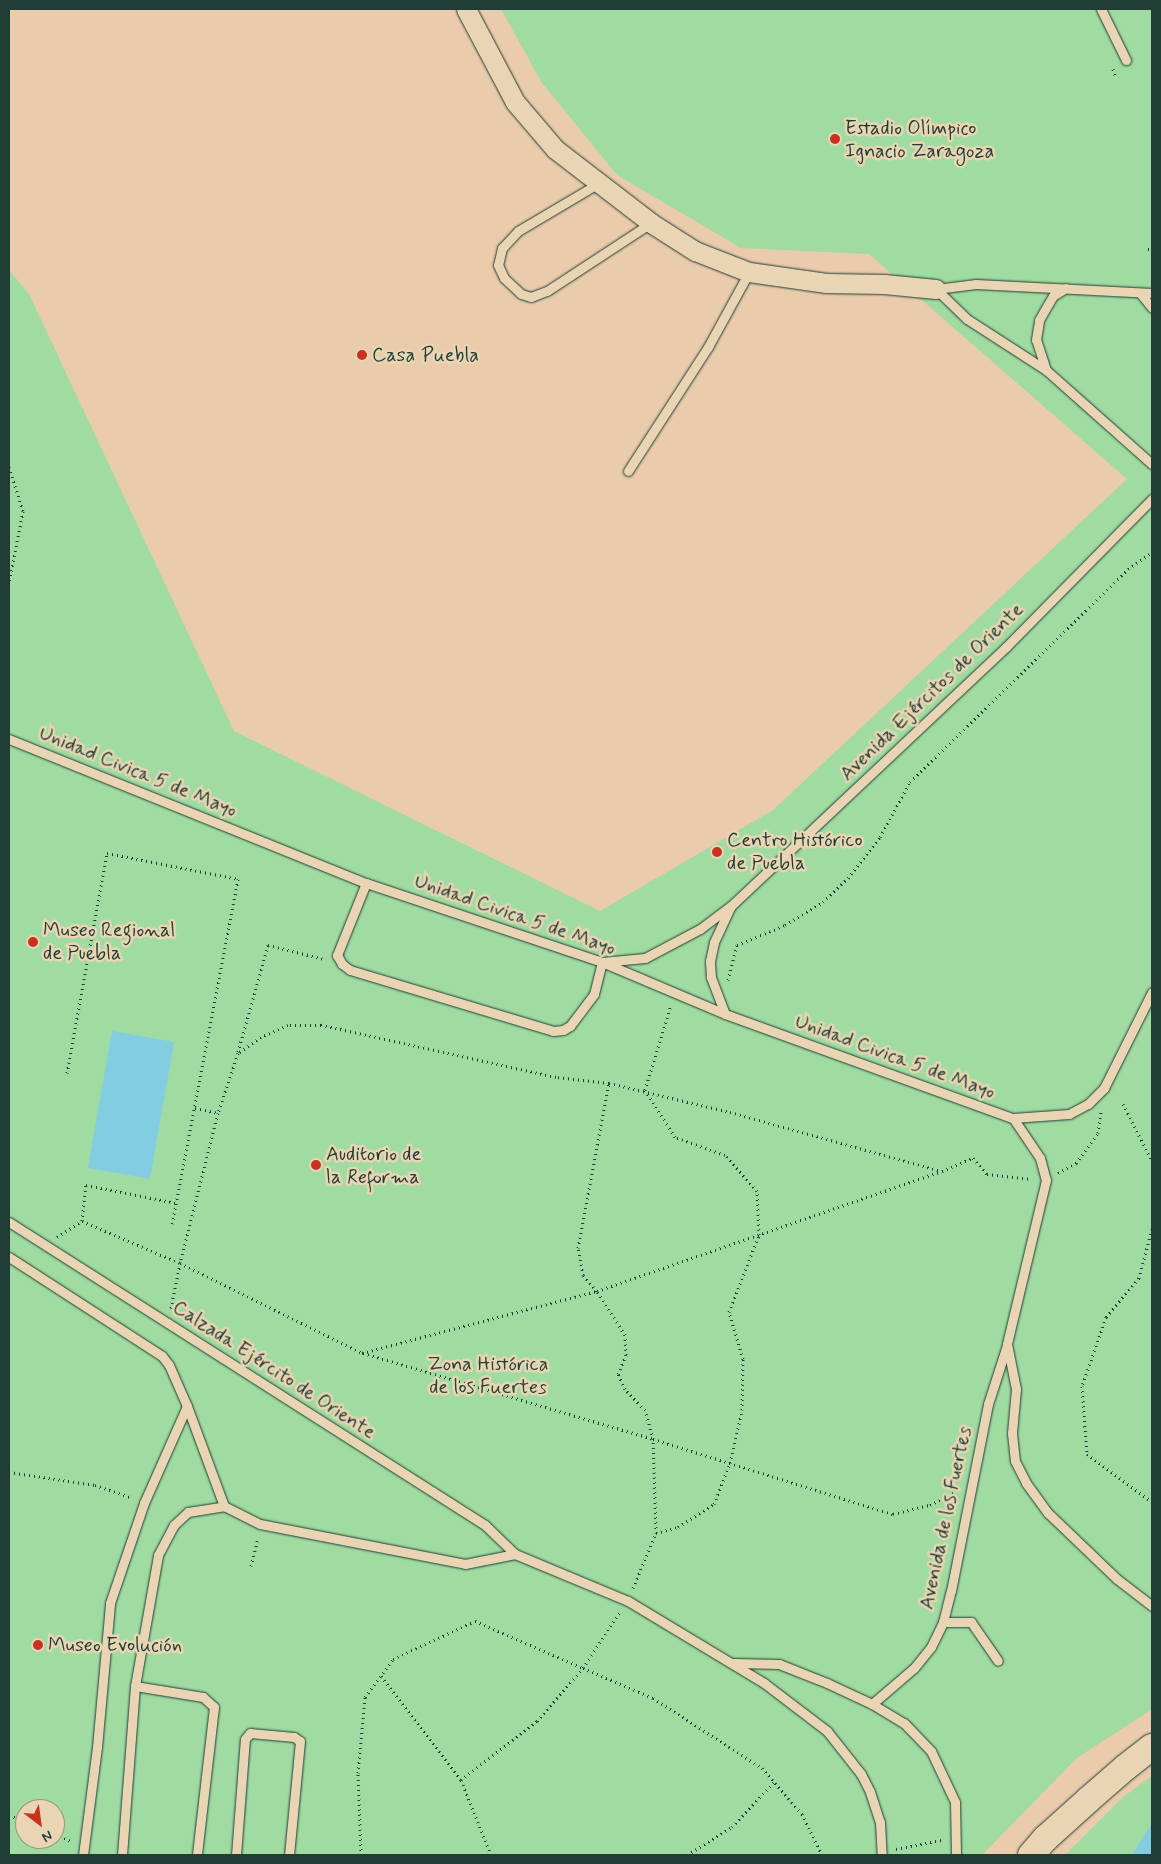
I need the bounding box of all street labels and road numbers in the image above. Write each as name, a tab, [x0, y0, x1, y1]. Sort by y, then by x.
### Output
street label: Avenida Ejércitos de Oriente	[836, 599, 1028, 785]
street label: Unidad Civica 5 de Mayo	[35, 721, 241, 823]
street label: Unidad Civica 5 de Mayo	[411, 869, 619, 961]
street label: Unidad Civica 5 de Mayo	[791, 1009, 999, 1105]
street label: Calzada Ejército de Oriente	[168, 1295, 380, 1445]
street label: Avenida de los Fuertes	[915, 1423, 977, 1613]

